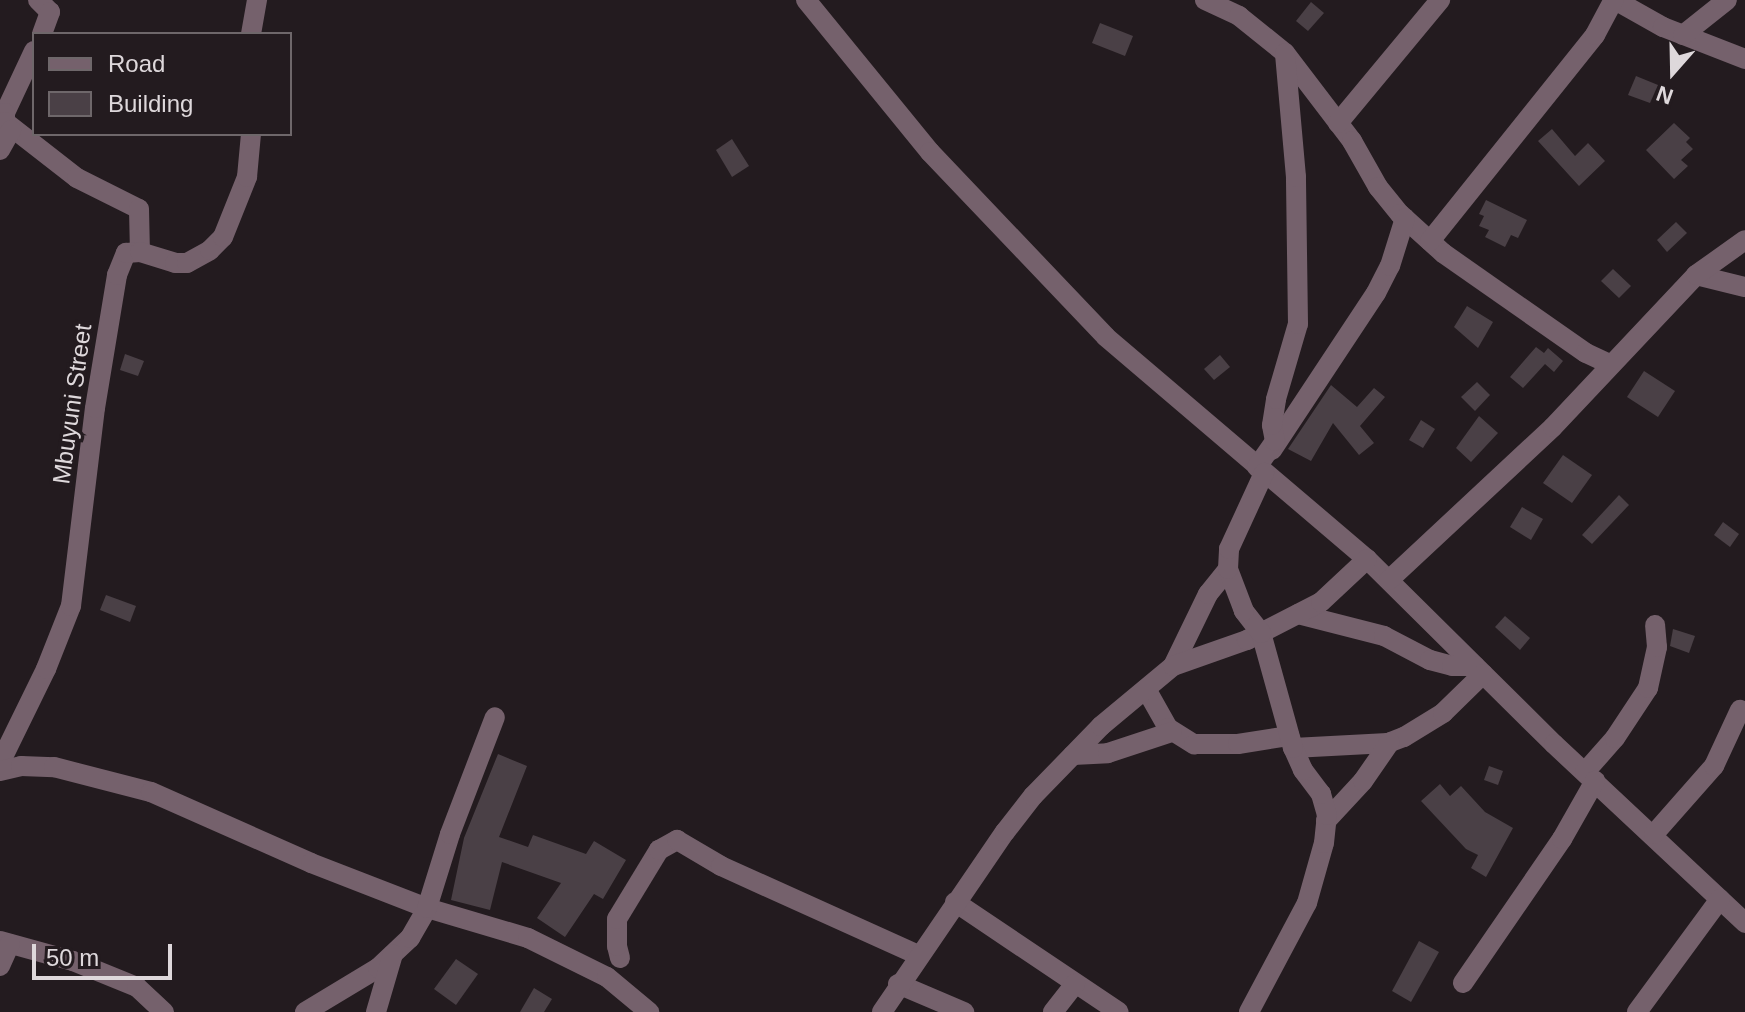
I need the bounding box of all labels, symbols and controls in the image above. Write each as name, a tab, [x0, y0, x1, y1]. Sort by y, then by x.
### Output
legend	[32, 32, 292, 136]
north arrow	[1633, 32, 1713, 112]
text: Road	[108, 50, 165, 77]
text: N	[1653, 81, 1676, 109]
text: Building	[108, 90, 193, 117]
street label: Mbuyuni Street	[47, 322, 97, 486]
scale bar	[36, 928, 176, 978]
text: 50 m	[46, 944, 99, 971]

